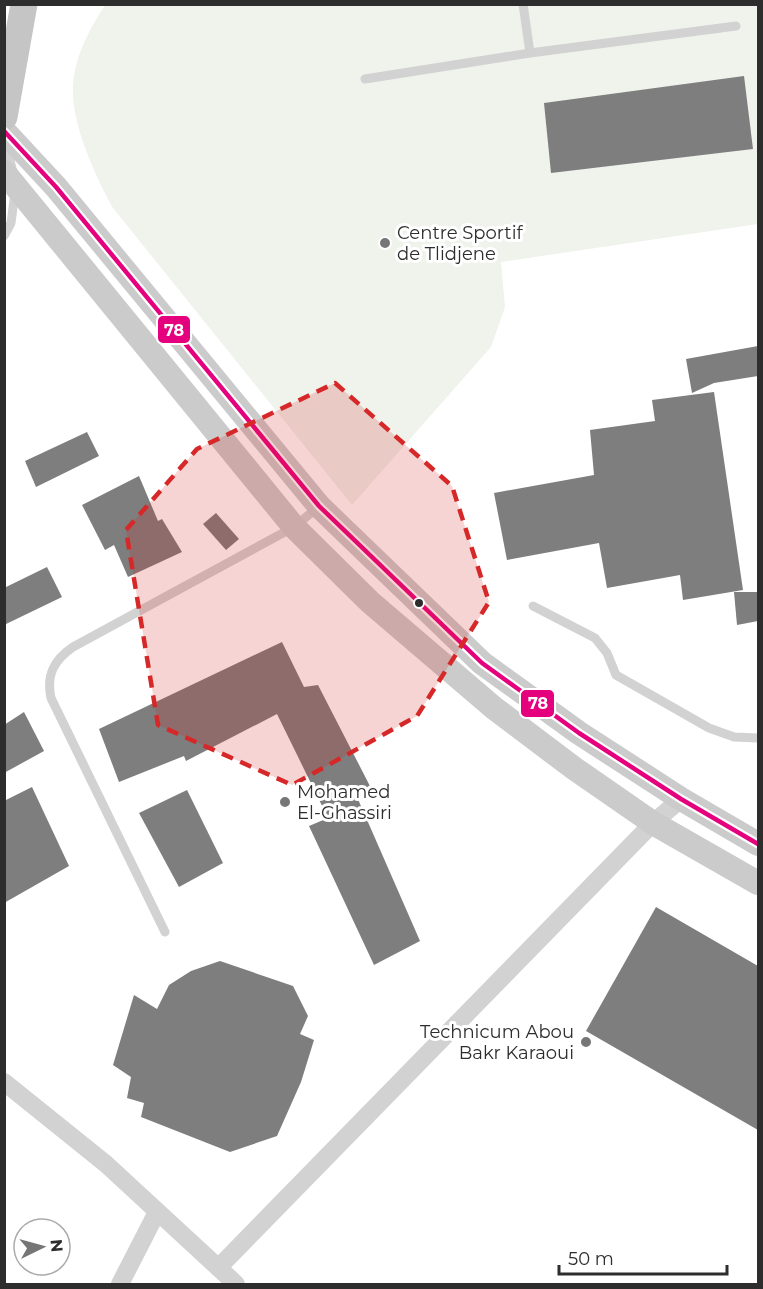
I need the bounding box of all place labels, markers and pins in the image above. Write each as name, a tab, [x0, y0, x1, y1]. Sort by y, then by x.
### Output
place label: Centre Sportif de Tlidjene	[397, 222, 523, 265]
marker: Centre Sportif de Tlidjene	[378, 236, 392, 250]
unlabelled marker	[413, 597, 425, 609]
place label: Mohamed El-Ghassiri	[297, 781, 392, 824]
marker: Mohamed El-Ghassiri	[278, 795, 292, 809]
place label: Technicum Abou Bakr Karaoui	[420, 1021, 574, 1064]
marker: Technicum Abou Bakr Karaoui	[579, 1035, 593, 1049]

